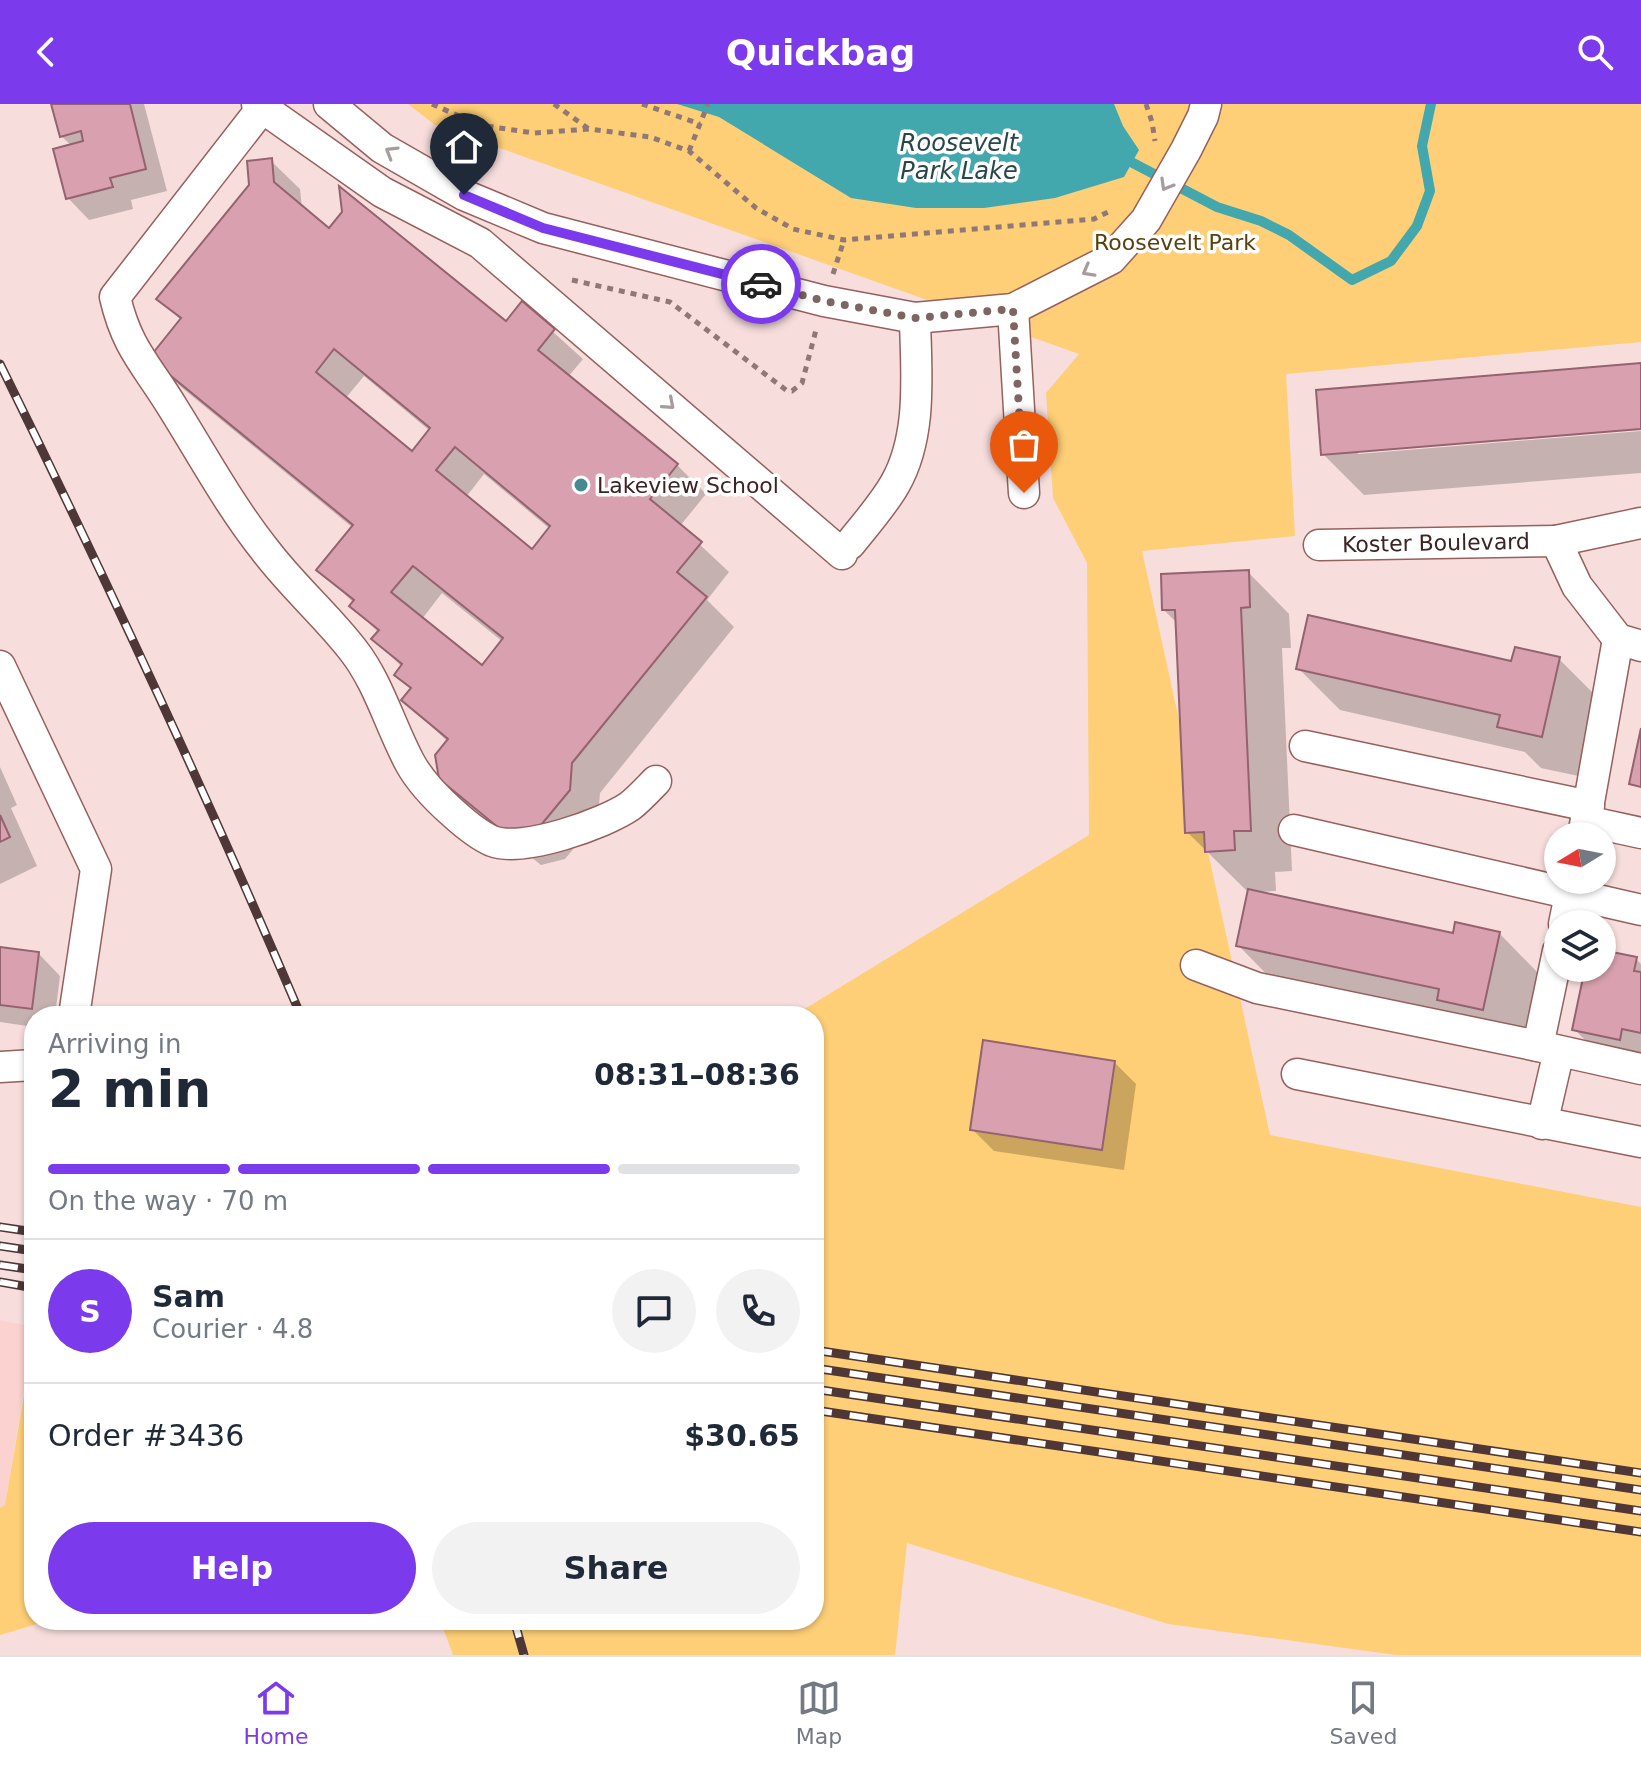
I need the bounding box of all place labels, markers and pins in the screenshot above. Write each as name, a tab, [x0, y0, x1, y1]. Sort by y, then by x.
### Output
pin	[430, 113, 498, 195]
pin	[990, 411, 1058, 493]
place label: Lakeview School	[597, 473, 779, 498]
marker: Lakeview School	[572, 476, 590, 494]

